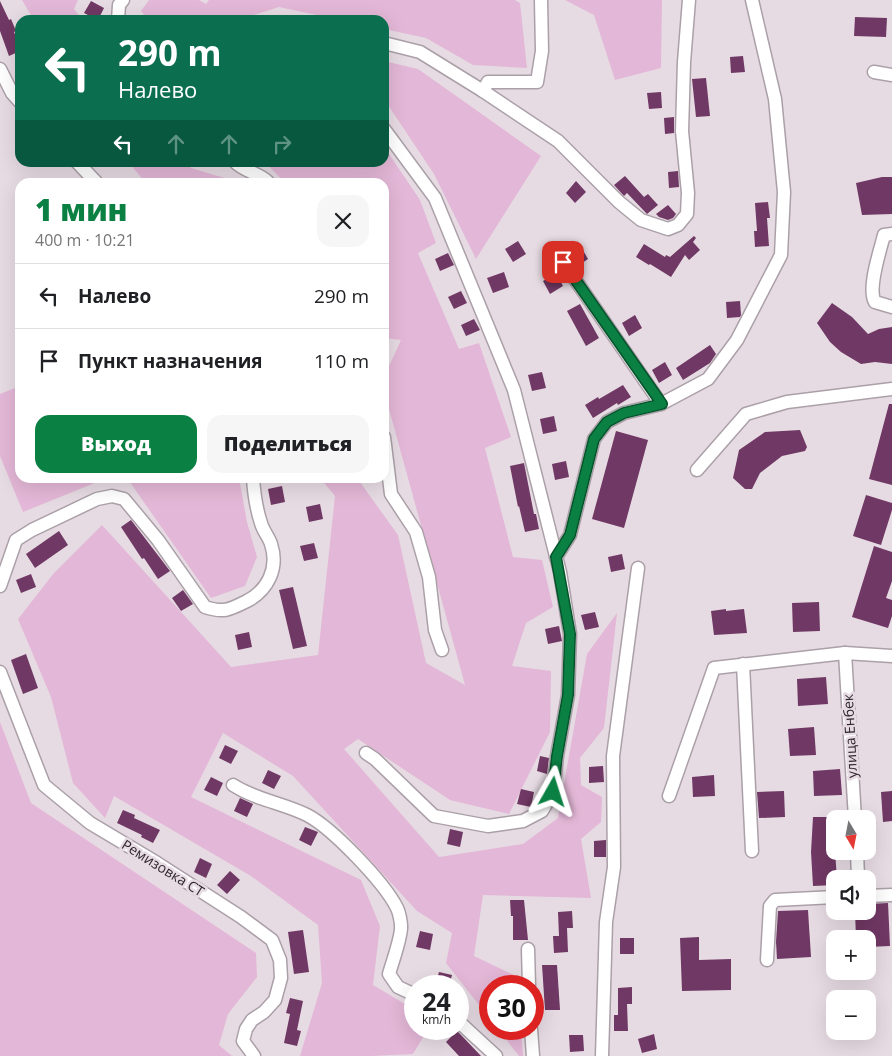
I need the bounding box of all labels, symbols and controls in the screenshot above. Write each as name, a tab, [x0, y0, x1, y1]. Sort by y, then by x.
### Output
text: 290 m	[118, 29, 222, 76]
icon: left	[35, 35, 100, 100]
text: Налево	[118, 74, 197, 104]
icon: left	[109, 130, 137, 158]
icon: ahead	[162, 130, 190, 158]
icon: ahead	[215, 130, 243, 158]
icon: right	[268, 130, 296, 158]
text: 1 мин	[35, 189, 128, 230]
button: close	[317, 195, 369, 247]
text: 400 m · 10:21	[35, 229, 135, 251]
pin	[542, 241, 584, 283]
icon: arrive	[549, 248, 577, 276]
icon: left	[35, 282, 63, 310]
text: Налево	[78, 283, 151, 309]
text: 290 m	[314, 283, 369, 309]
icon: arrive	[35, 347, 63, 375]
text: Пункт назначения	[78, 348, 263, 374]
text: 110 m	[314, 348, 369, 374]
button: Выход	[35, 415, 197, 473]
button: Поделиться	[207, 415, 369, 473]
street label: улица Енбек	[838, 693, 861, 779]
position arrow	[526, 765, 578, 817]
north arrow	[826, 810, 876, 860]
map controls	[826, 810, 876, 1040]
street label: Ремизовка СТ	[118, 835, 208, 901]
button: sound	[826, 870, 876, 920]
button: +	[826, 930, 876, 980]
speed limit sign: 30	[479, 975, 544, 1040]
text: 24	[422, 984, 451, 1018]
button: −	[826, 990, 876, 1040]
text: km/h	[422, 1011, 451, 1028]

